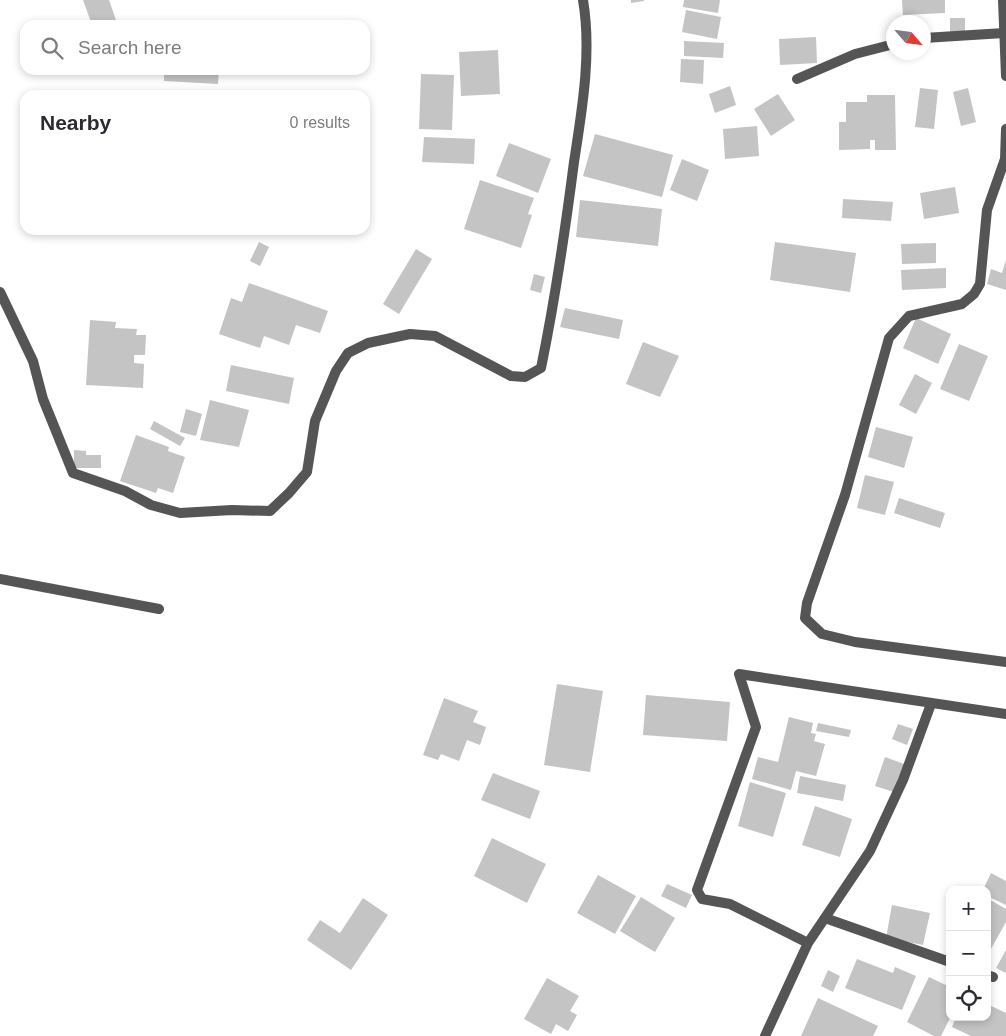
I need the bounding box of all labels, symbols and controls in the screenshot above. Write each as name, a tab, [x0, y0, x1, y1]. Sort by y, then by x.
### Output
north arrow	[886, 15, 931, 60]
search box	[20, 20, 370, 75]
icon: search	[38, 34, 66, 62]
text: Search here	[78, 37, 182, 58]
text: Nearby	[40, 111, 111, 134]
text: 0 results	[290, 114, 350, 131]
map controls	[946, 886, 991, 1021]
button: +	[946, 886, 991, 931]
button: −	[946, 931, 991, 976]
button: locate	[946, 976, 991, 1021]

